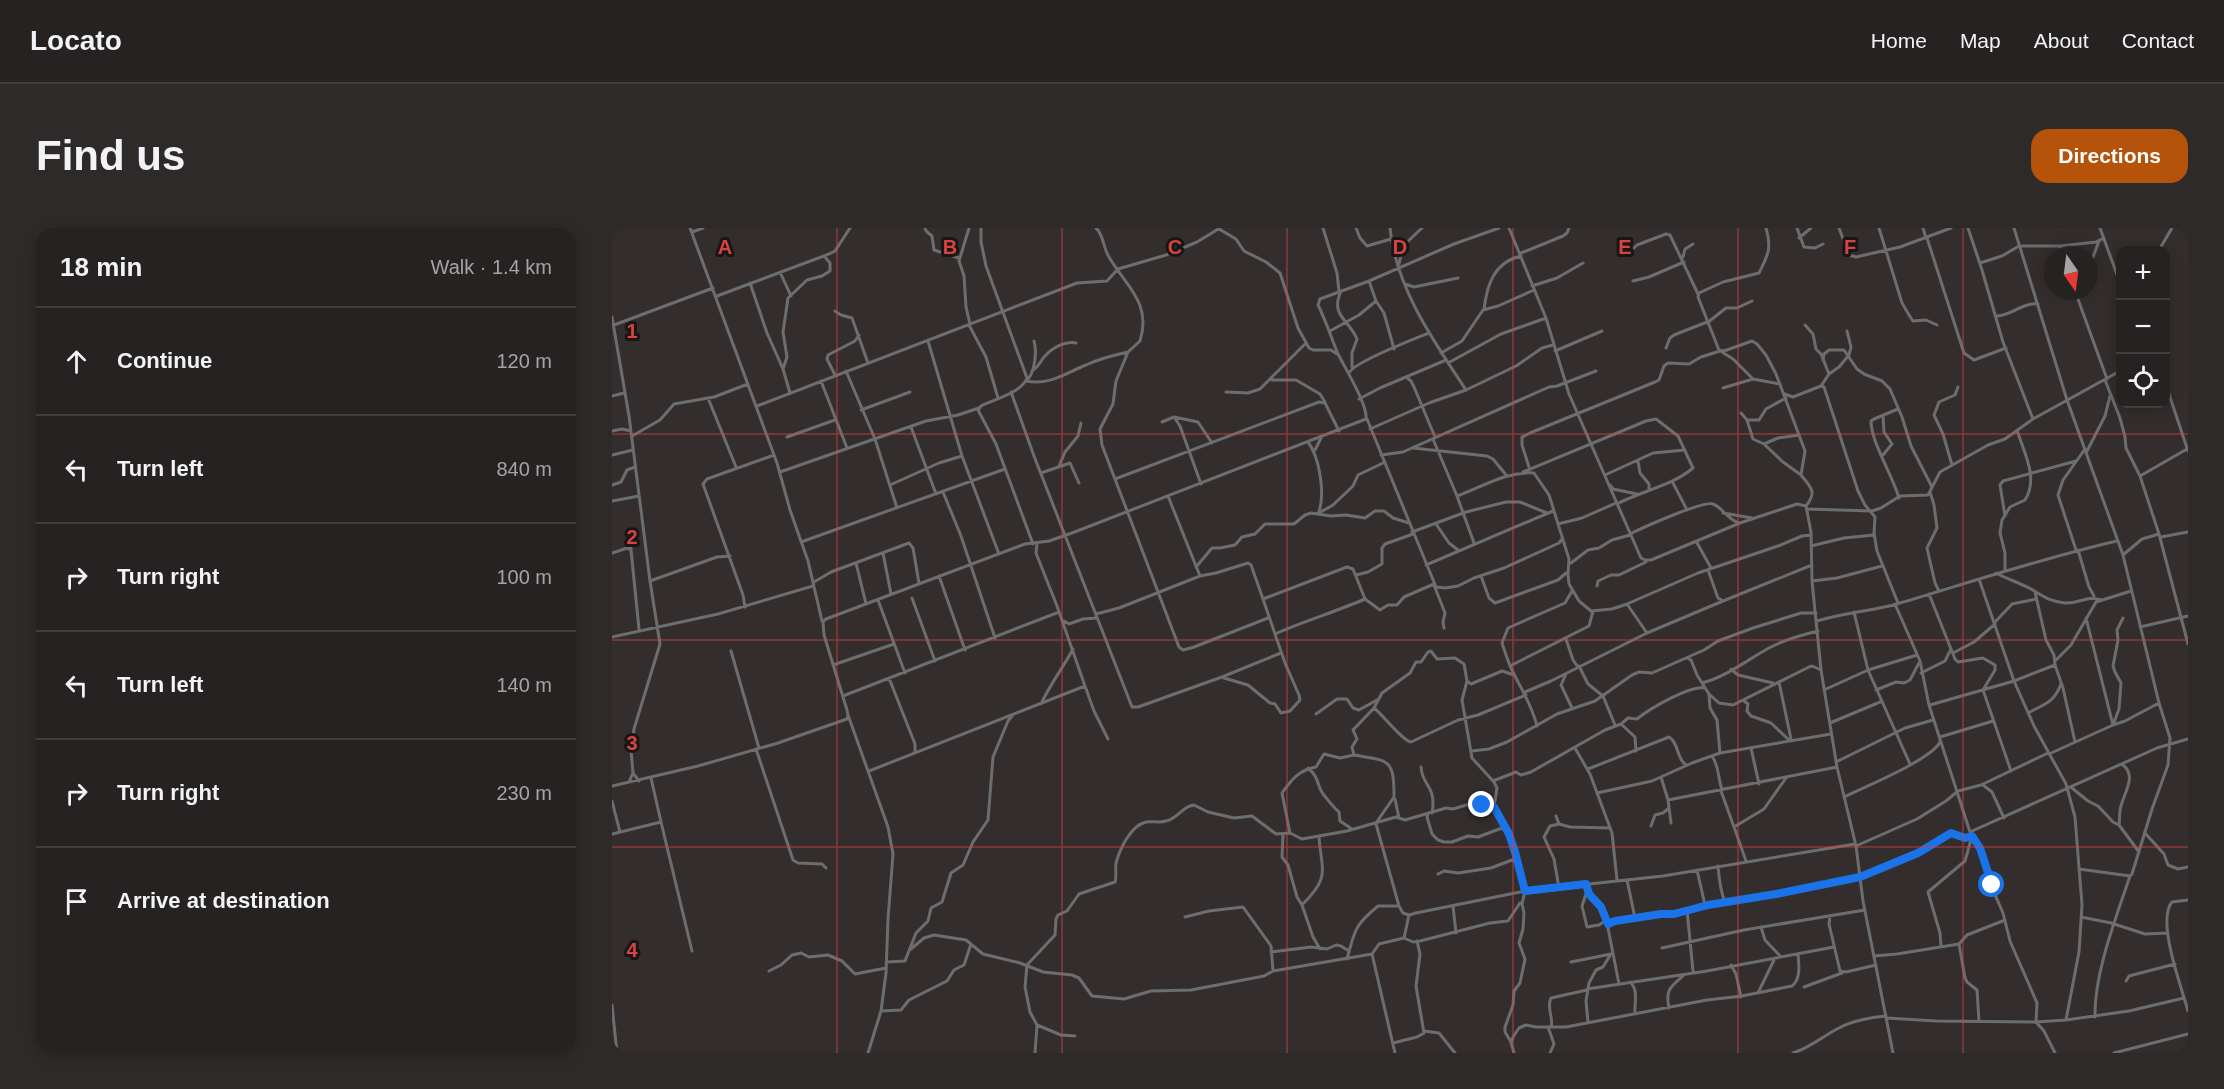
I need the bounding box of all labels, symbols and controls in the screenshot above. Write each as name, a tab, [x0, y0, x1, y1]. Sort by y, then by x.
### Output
text: Locato	[30, 25, 122, 56]
text: Home	[1871, 29, 1927, 52]
text: Map	[1960, 29, 2001, 52]
text: About	[2034, 29, 2089, 52]
text: Contact	[2122, 29, 2194, 52]
button: Directions	[2031, 129, 2188, 183]
text: Find us	[36, 132, 185, 179]
text: A	[718, 236, 732, 258]
text: B	[943, 236, 957, 258]
text: C	[1168, 236, 1182, 258]
text: D	[1393, 236, 1407, 258]
text: E	[1618, 236, 1632, 258]
text: F	[1844, 236, 1856, 258]
north arrow	[2044, 246, 2098, 300]
map controls	[2116, 246, 2170, 408]
button: +	[2116, 246, 2170, 300]
text: 18 min	[60, 252, 142, 282]
text: Walk · 1.4 km	[431, 256, 552, 278]
button: −	[2116, 300, 2170, 354]
text: 1	[626, 320, 638, 342]
icon: ahead	[60, 345, 93, 378]
text: Continue	[117, 348, 212, 373]
text: 120 m	[496, 350, 552, 372]
button: locate	[2116, 354, 2170, 408]
icon: left	[60, 453, 93, 486]
text: Turn left	[117, 456, 203, 481]
text: 840 m	[496, 458, 552, 480]
text: 2	[626, 526, 638, 548]
icon: right	[60, 561, 93, 594]
text: Turn right	[117, 564, 219, 589]
text: 100 m	[496, 566, 552, 588]
icon: left	[60, 669, 93, 702]
text: Turn left	[117, 672, 203, 697]
text: 140 m	[496, 674, 552, 696]
text: 3	[626, 732, 638, 754]
icon: right	[60, 777, 93, 810]
text: Turn right	[117, 780, 219, 805]
text: 230 m	[496, 782, 552, 804]
route end	[1468, 791, 1494, 817]
route start	[1978, 871, 2004, 897]
icon: arrive	[60, 885, 93, 918]
text: Arrive at destination	[117, 888, 330, 913]
text: 4	[626, 939, 638, 961]

